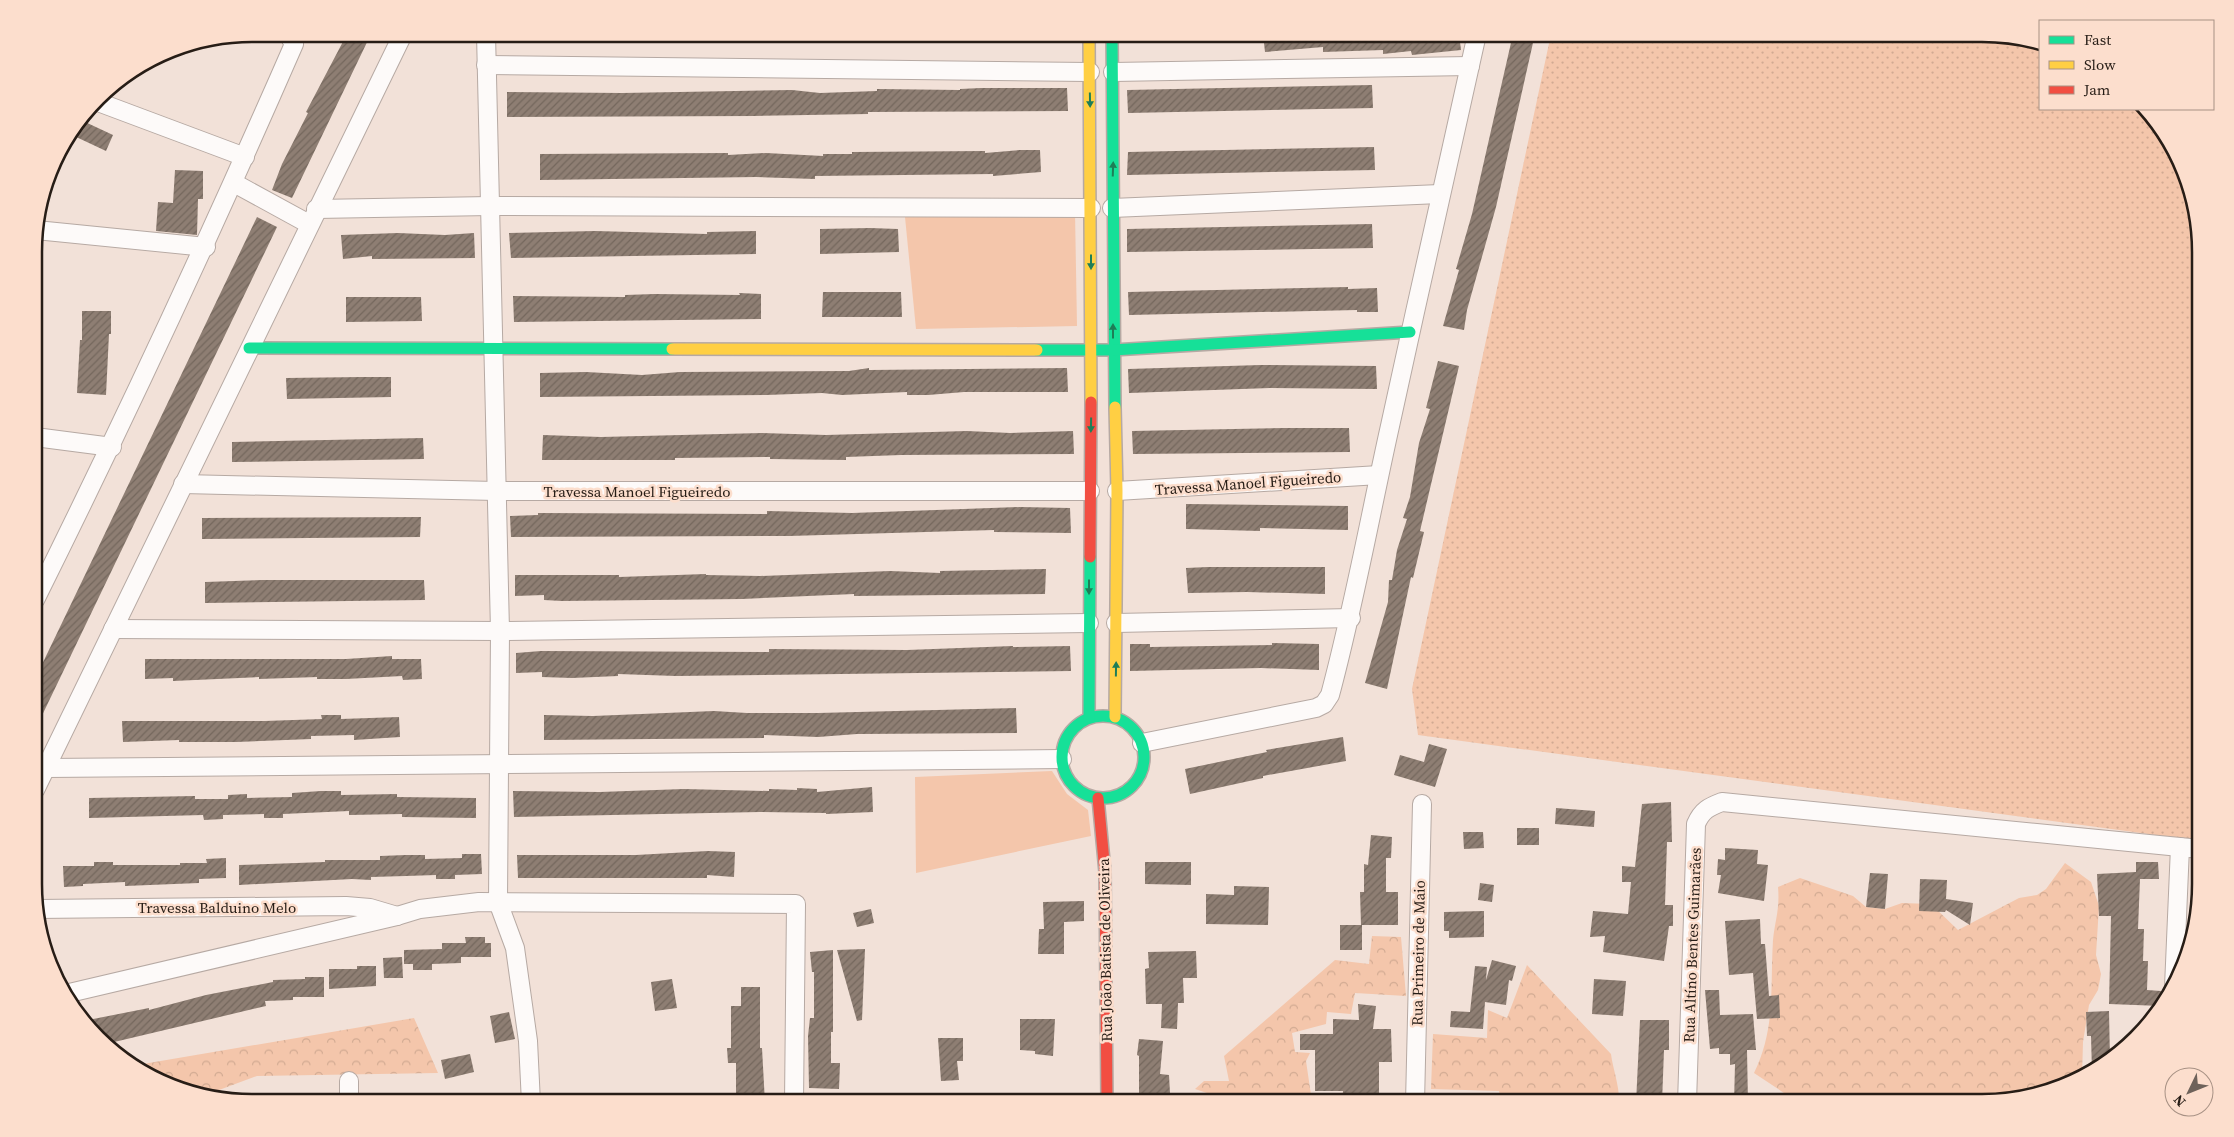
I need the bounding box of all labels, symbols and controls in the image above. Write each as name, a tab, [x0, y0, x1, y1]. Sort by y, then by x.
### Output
legend	[2039, 20, 2214, 110]
text: Fast	[2084, 29, 2111, 50]
text: Slow	[2084, 54, 2116, 75]
text: Jam	[2083, 79, 2111, 100]
one-way arrow	[1086, 92, 1094, 108]
one-way arrow	[1110, 161, 1118, 177]
one-way arrow	[1087, 255, 1095, 271]
one-way arrow	[1109, 323, 1117, 339]
one-way arrow	[1087, 417, 1095, 433]
street label: Travessa Manoel Figueiredo	[1154, 466, 1342, 500]
street label: Travessa Manoel Figueiredo	[544, 481, 730, 502]
one-way arrow	[1085, 580, 1093, 596]
one-way arrow	[1112, 660, 1120, 676]
street label: Rua Altíno Bentes Guimarães	[1678, 847, 1706, 1043]
street label: Rua João Batista de Oliveira	[1093, 858, 1117, 1042]
street label: Rua Primeiro de Maio	[1406, 880, 1430, 1026]
street label: Travessa Balduino Melo	[138, 897, 296, 918]
north arrow	[2164, 1067, 2214, 1117]
text: N	[2169, 1090, 2190, 1111]

